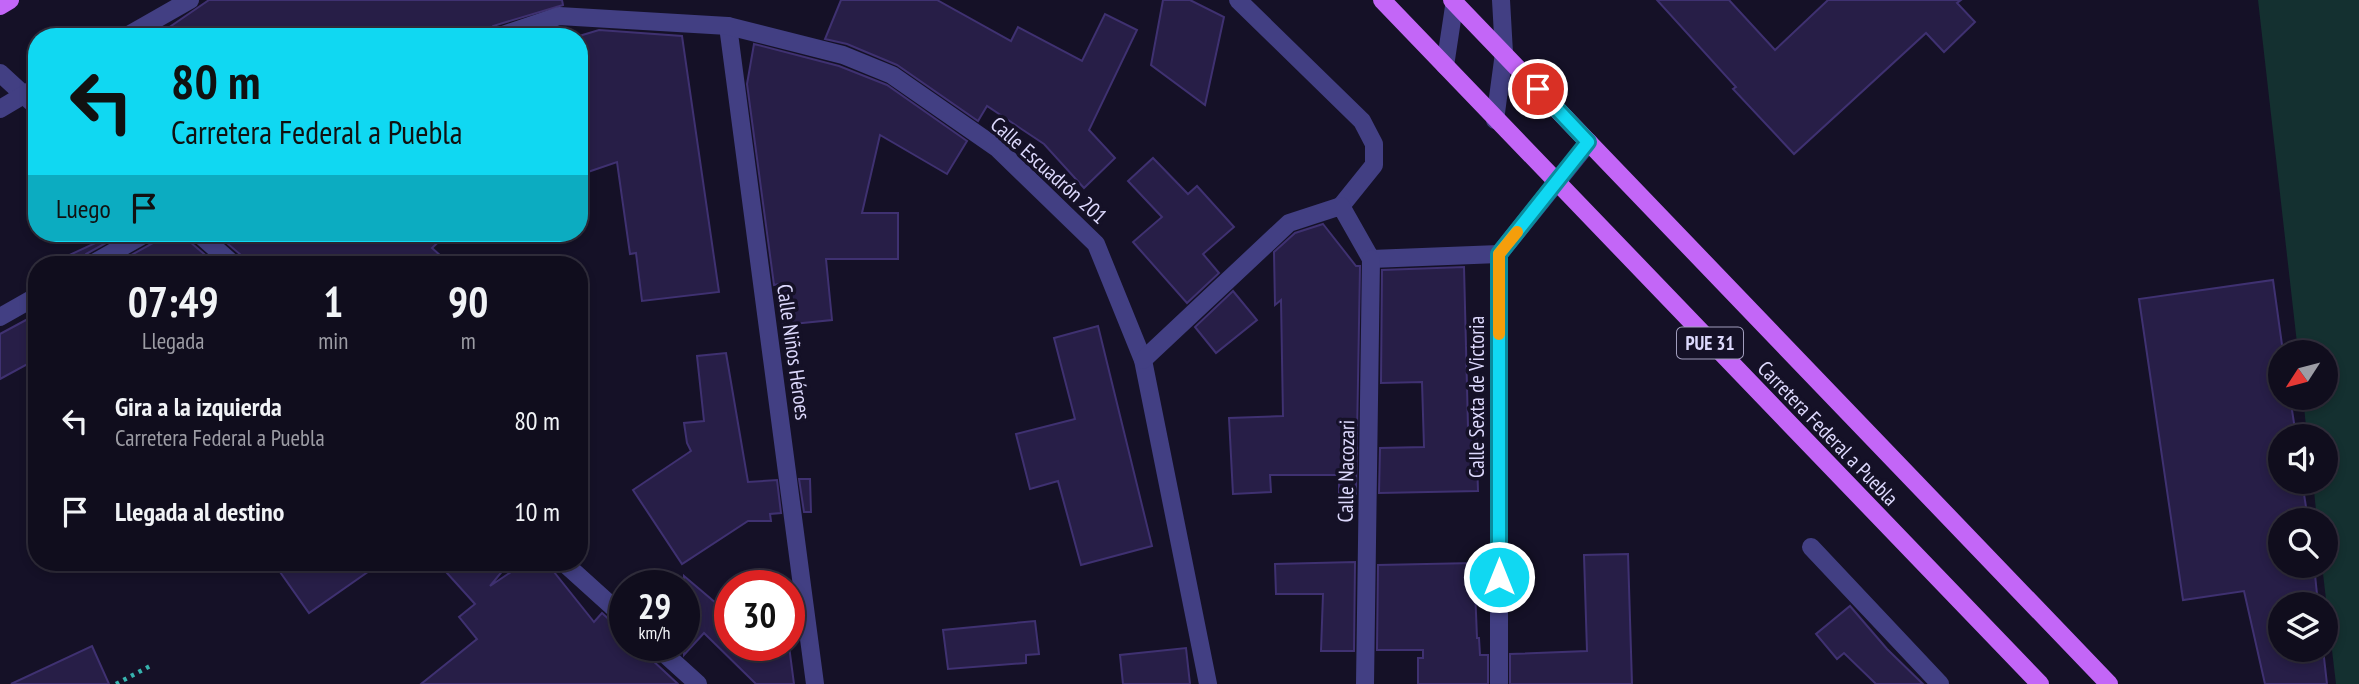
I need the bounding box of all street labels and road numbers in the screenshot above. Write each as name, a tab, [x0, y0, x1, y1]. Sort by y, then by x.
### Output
street label: Calle Escuadrón 201	[985, 111, 1113, 229]
street label: Calle Niños Héroes	[771, 282, 817, 422]
street label: Calle Sexta de Victoria	[1463, 316, 1490, 478]
road number: PUE 31	[1677, 328, 1743, 358]
street label: Carretera Federal a Puebla	[1752, 355, 1904, 511]
street label: Calle Nacozari	[1332, 419, 1360, 523]

